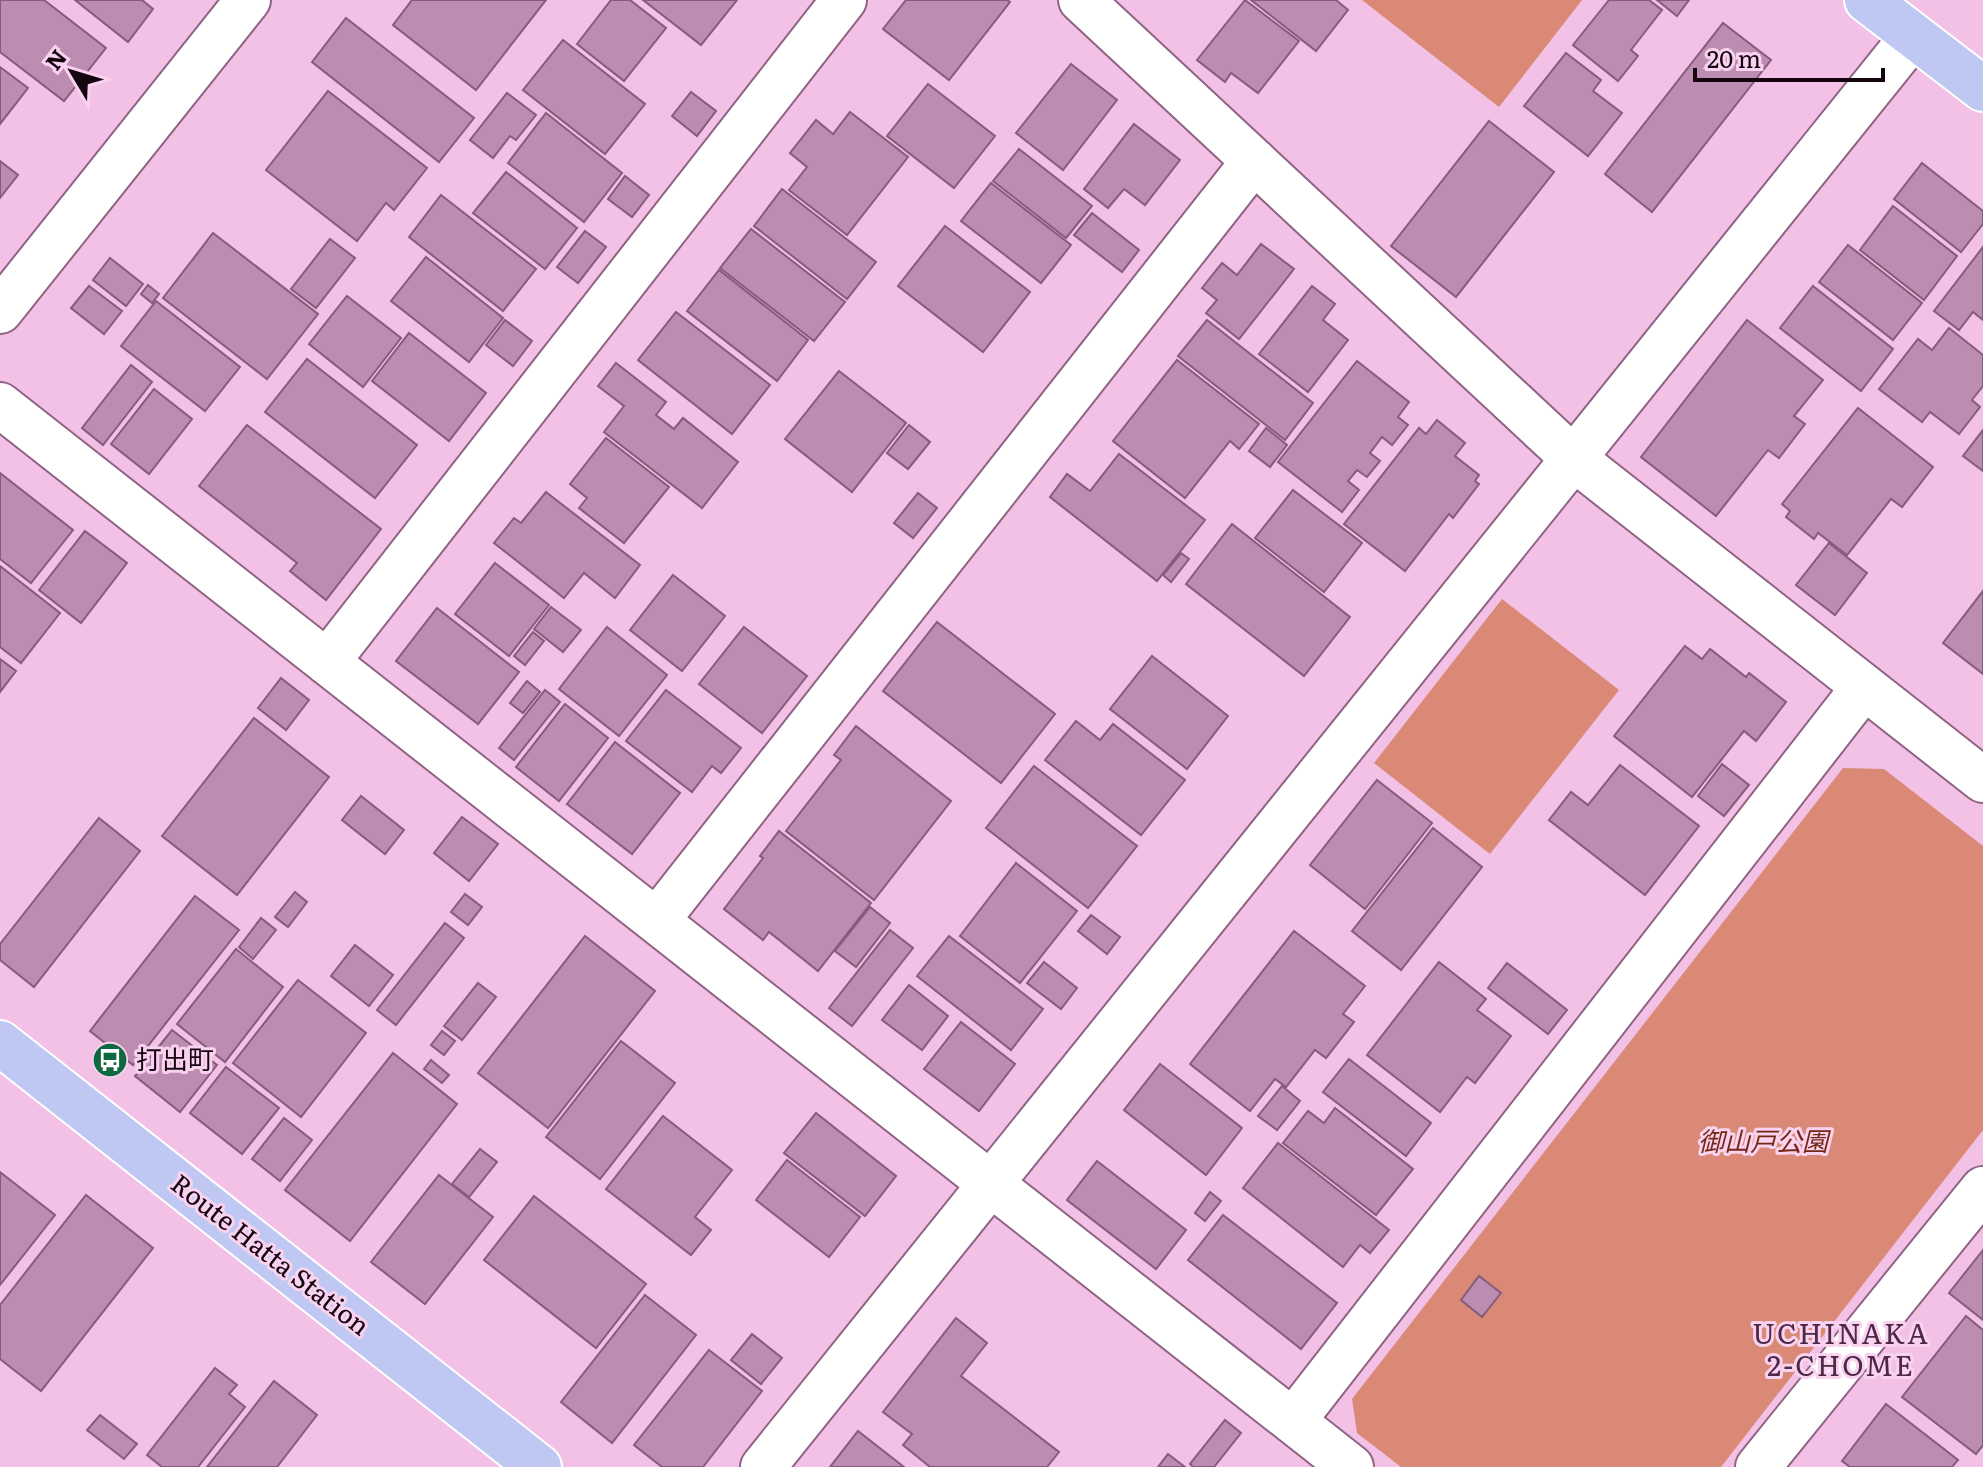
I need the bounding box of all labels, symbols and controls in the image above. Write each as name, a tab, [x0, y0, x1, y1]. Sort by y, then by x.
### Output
north arrow	[32, 32, 112, 112]
scale bar	[1695, 32, 1883, 82]
text: 20 m	[1707, 40, 1761, 75]
text: N	[36, 41, 74, 76]
place label: 打出町	[136, 1038, 214, 1077]
bus stop icon: 打出町	[91, 1041, 129, 1079]
park label: 御山戸公園	[1698, 1120, 1832, 1159]
street label: Route Hatta Station	[164, 1163, 379, 1343]
district label: UCHINAKA 2-CHOME	[1752, 1311, 1930, 1385]

